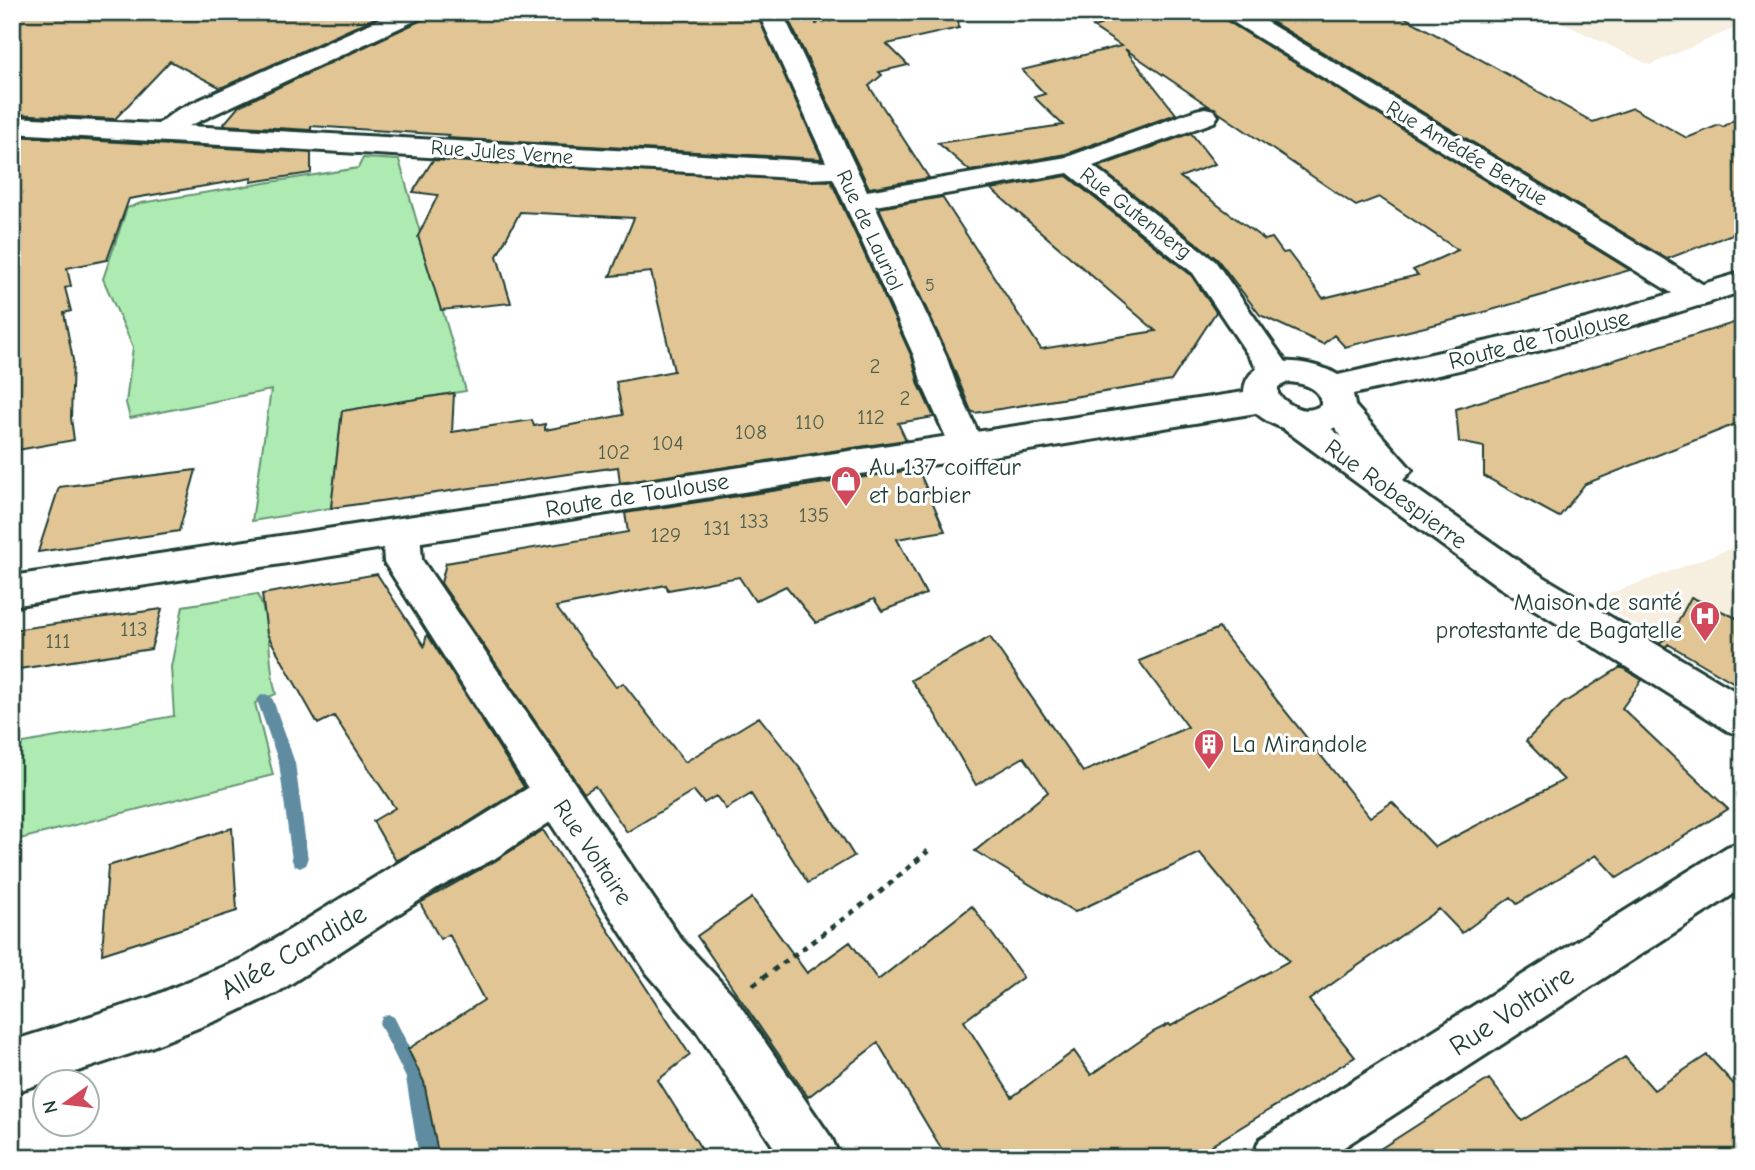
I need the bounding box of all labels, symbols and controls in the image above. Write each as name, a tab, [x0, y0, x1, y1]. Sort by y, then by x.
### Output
street label: Rue Amédée Berque	[1382, 95, 1552, 211]
street label: Rue Jules Verne	[430, 135, 574, 169]
street label: Rue Gutenberg	[1076, 162, 1196, 264]
street label: Rue de Lauriol	[832, 166, 908, 294]
house number: 5	[925, 275, 935, 296]
street label: Route de Toulouse	[1446, 303, 1632, 375]
house number: 2	[870, 354, 880, 378]
house number: 2	[900, 386, 910, 410]
house number: 112	[857, 405, 885, 429]
house number: 110	[795, 410, 825, 434]
house number: 108	[735, 420, 767, 444]
house number: 104	[652, 431, 684, 455]
street label: Rue Robespierre	[1319, 433, 1473, 555]
house number: 102	[598, 440, 630, 464]
place label: Au 137 coiffeur et barbier	[869, 453, 1021, 509]
shop icon: Au 137 coiffeur et barbier	[829, 464, 863, 508]
street label: Route de Toulouse	[543, 467, 731, 523]
house number: 135	[799, 503, 829, 527]
house number: 133	[739, 509, 769, 533]
house number: 131	[703, 516, 731, 540]
house number: 129	[651, 523, 681, 547]
place label: Maison de santé protestante de Bagatelle	[1436, 588, 1682, 644]
hospital icon: Maison de santé protestante de Bagatelle	[1688, 599, 1722, 643]
house number: 113	[120, 617, 148, 641]
house number: 111	[46, 629, 70, 653]
building icon: La Mirandole	[1192, 727, 1226, 771]
place label: La Mirandole	[1232, 730, 1367, 758]
street label: Rue Voltaire	[548, 794, 638, 910]
street label: Allée Candide	[215, 897, 372, 1007]
street label: Rue Voltaire	[1444, 959, 1579, 1063]
north arrow	[32, 1068, 102, 1138]
text: N	[38, 1098, 63, 1116]

